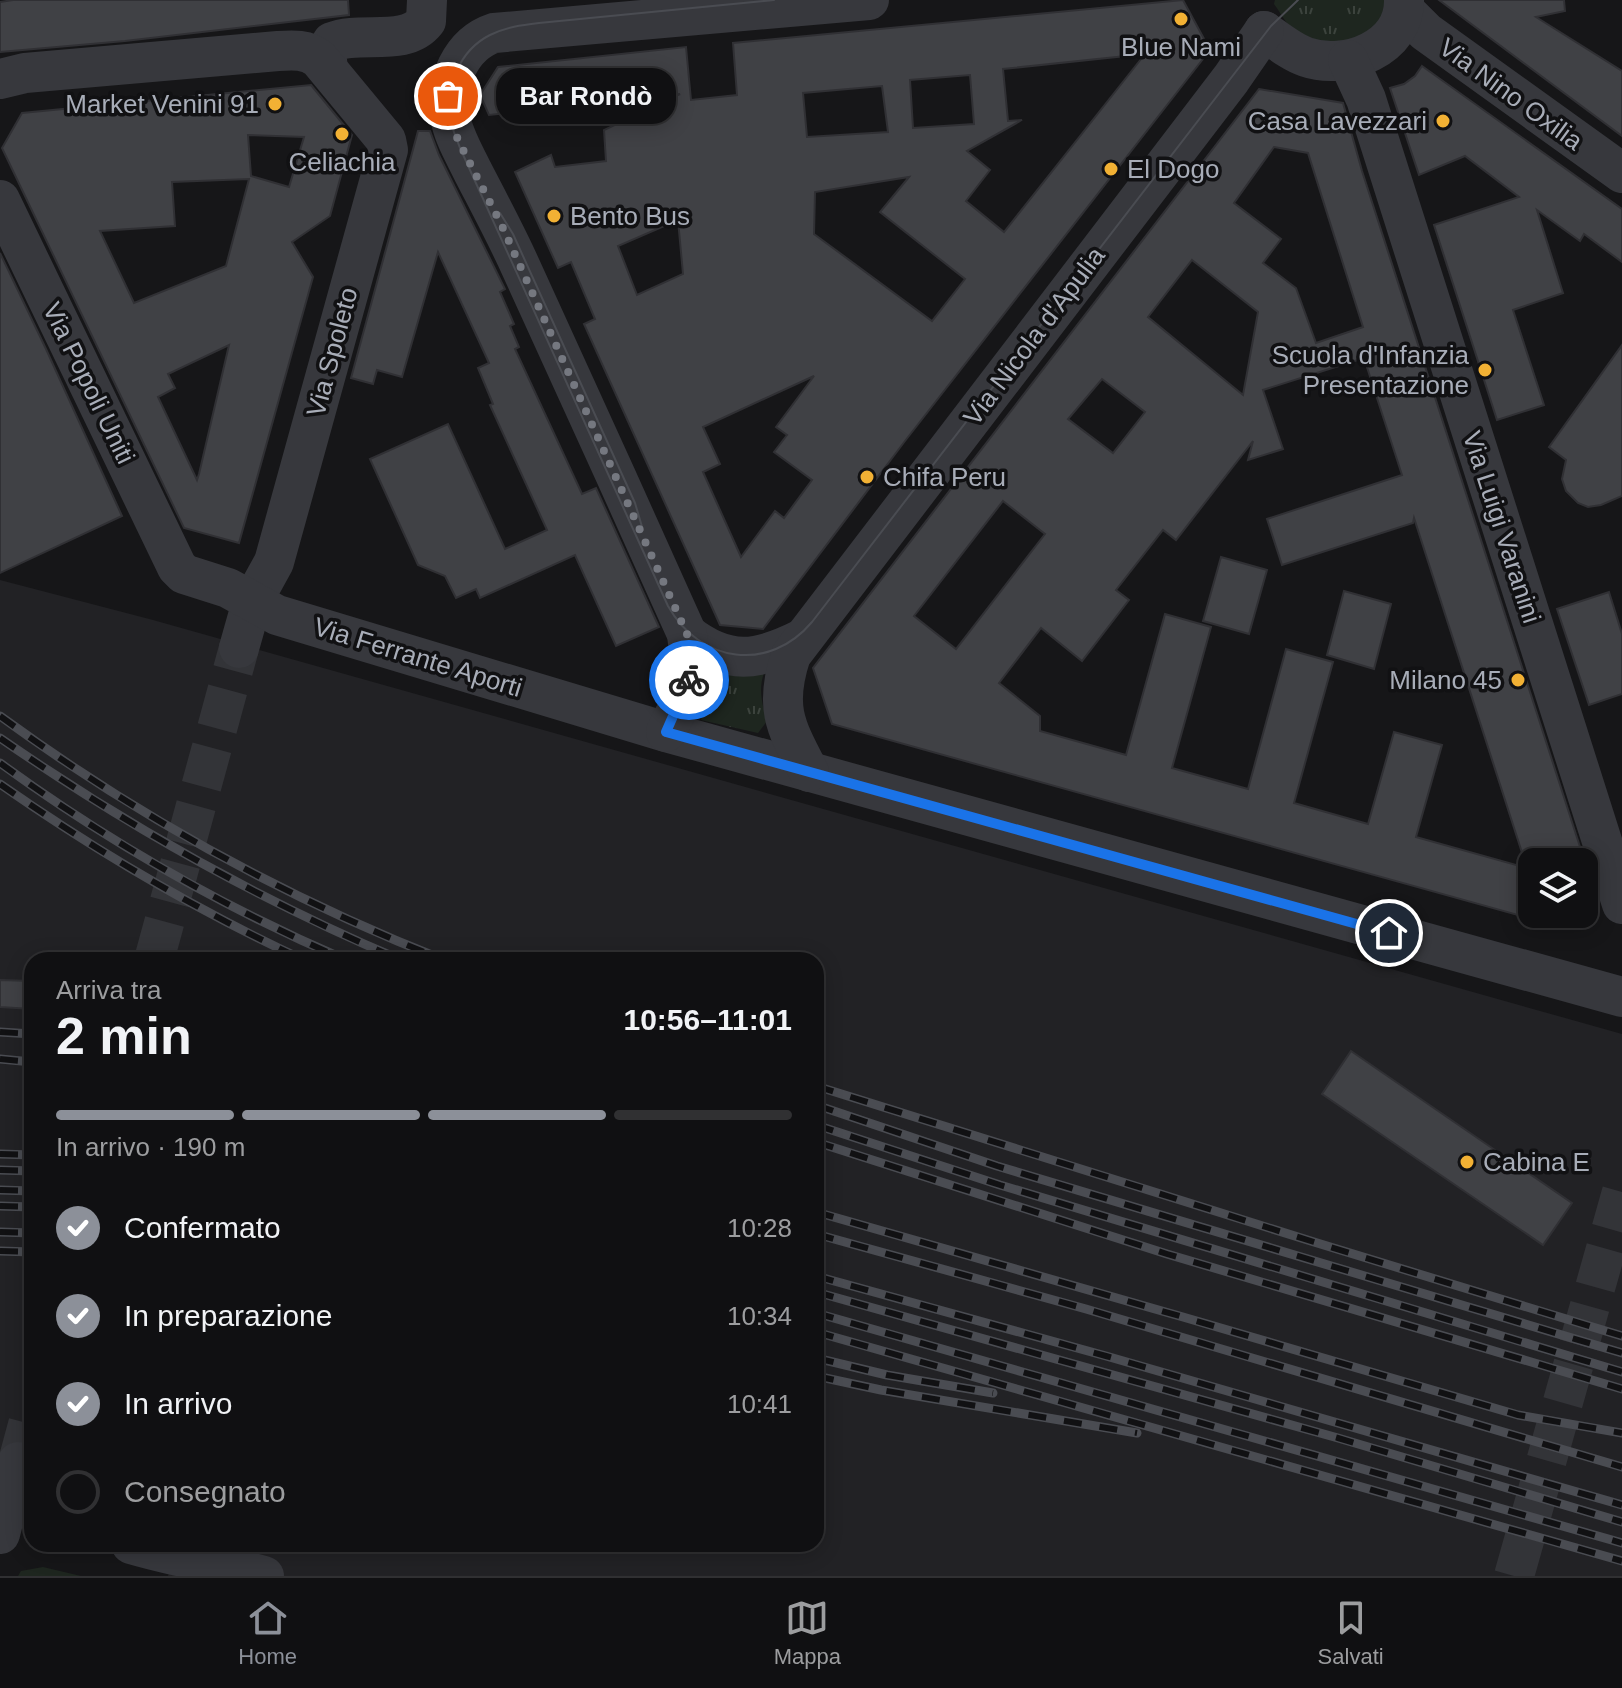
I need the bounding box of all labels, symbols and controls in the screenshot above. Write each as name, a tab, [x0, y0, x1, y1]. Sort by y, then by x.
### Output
marker: Blue Nami	[1172, 10, 1190, 28]
place label: Blue Nami	[1121, 32, 1241, 62]
street label: Via Nino Oxilia	[1433, 32, 1589, 156]
pin	[414, 62, 482, 130]
callout: Bar Rondò	[496, 68, 676, 124]
icon: bag	[426, 74, 470, 118]
text: Bar Rondò	[520, 81, 652, 111]
place label: Market Venini 91	[65, 89, 259, 119]
marker: Market Venini 91	[266, 95, 284, 113]
place label: Casa Lavezzari	[1248, 106, 1427, 136]
marker: Casa Lavezzari	[1434, 112, 1452, 130]
marker: Celiachia	[333, 125, 351, 143]
place label: Celiachia	[289, 147, 396, 177]
place label: El Dogo	[1127, 154, 1220, 184]
marker: El Dogo	[1102, 160, 1120, 178]
place label: Bento Bus	[570, 201, 690, 231]
marker: Bento Bus	[545, 207, 563, 225]
street label: Via Nicola d'Apulia	[957, 240, 1111, 431]
street label: Via Spoleto	[300, 284, 364, 420]
street label: Via Popoli Uniti	[37, 297, 141, 469]
place label: Scuola d'Infanzia Presentazione	[1272, 340, 1470, 400]
marker: Scuola d'Infanzia Presentazione	[1476, 361, 1494, 379]
street label: Via Luigi Varanini	[1457, 427, 1547, 627]
place label: Chifa Peru	[883, 462, 1006, 492]
marker: Chifa Peru	[858, 468, 876, 486]
street label: Via Ferrante Aporti	[310, 611, 526, 703]
courier	[649, 640, 729, 720]
icon: bike	[667, 658, 711, 702]
place label: Milano 45	[1389, 665, 1502, 695]
marker: Milano 45	[1509, 671, 1527, 689]
map controls	[1518, 848, 1598, 928]
button: layers	[1518, 848, 1598, 928]
pin	[1355, 899, 1423, 967]
icon: home	[1367, 911, 1411, 955]
text: Arriva tra	[56, 975, 161, 1005]
text: 10:56–11:01	[624, 1003, 792, 1036]
text: 2 min	[56, 1007, 192, 1065]
text: In arrivo · 190 m	[56, 1132, 245, 1162]
place label: Cabina E	[1483, 1147, 1590, 1177]
marker: Cabina E	[1458, 1153, 1476, 1171]
icon: check	[56, 1206, 100, 1250]
text: Confermato	[124, 1211, 281, 1244]
text: 10:28	[727, 1213, 792, 1243]
icon: check	[56, 1294, 100, 1338]
text: In preparazione	[124, 1299, 332, 1332]
text: 10:34	[727, 1301, 792, 1331]
icon: check	[56, 1382, 100, 1426]
text: In arrivo	[124, 1387, 232, 1420]
text: 10:41	[727, 1389, 792, 1419]
text: Consegnato	[124, 1475, 286, 1508]
tab: Home	[238, 1596, 297, 1670]
tab: Mappa	[774, 1596, 841, 1670]
tab: Salvati	[1318, 1596, 1384, 1670]

